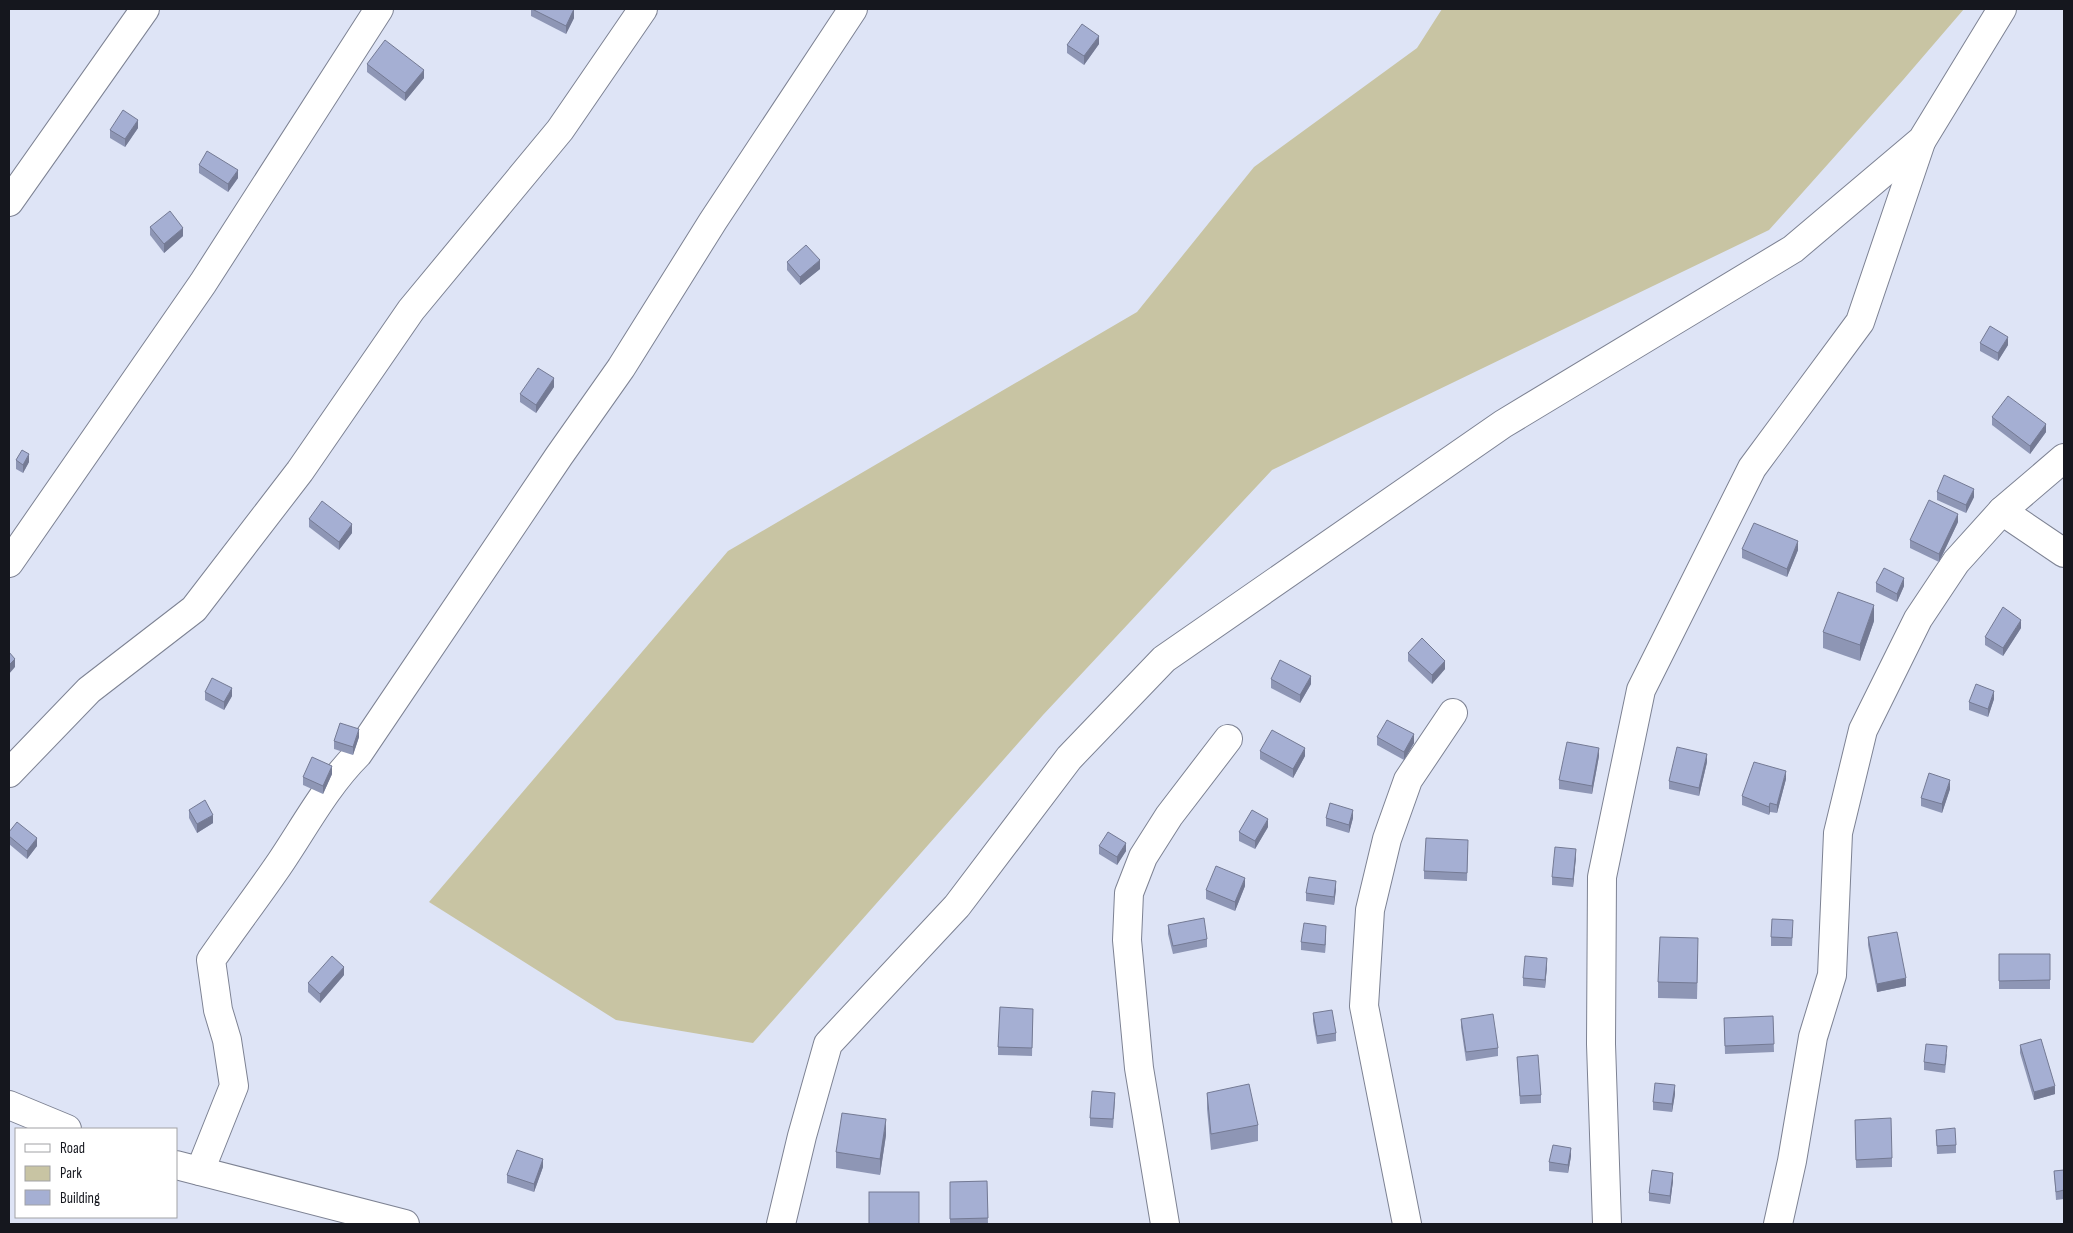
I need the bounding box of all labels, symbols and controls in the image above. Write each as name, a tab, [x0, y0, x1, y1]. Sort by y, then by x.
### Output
legend	[15, 1128, 178, 1218]
text: Road	[60, 1139, 85, 1158]
text: Park	[60, 1164, 82, 1183]
text: Building	[60, 1189, 100, 1208]

